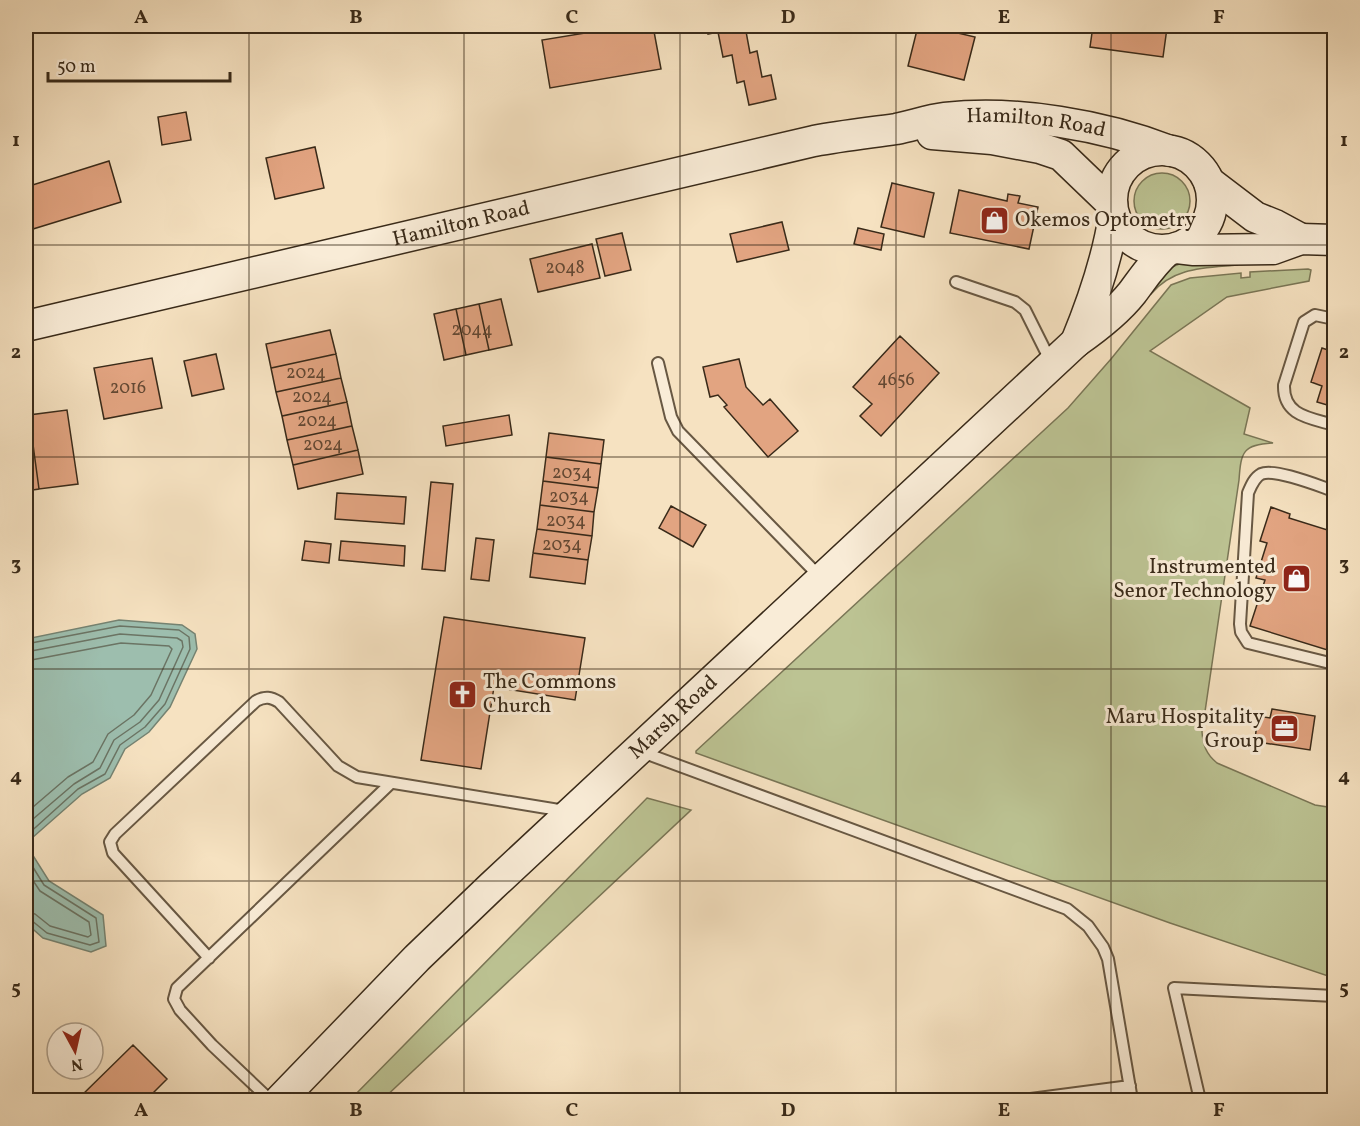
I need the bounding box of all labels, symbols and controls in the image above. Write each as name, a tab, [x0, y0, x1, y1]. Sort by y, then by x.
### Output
text: A	[134, 4, 148, 32]
text: B	[349, 4, 363, 32]
text: C	[566, 4, 579, 32]
text: D	[781, 4, 795, 32]
text: E	[998, 4, 1010, 32]
text: F	[1213, 4, 1225, 32]
scale bar	[48, 45, 230, 83]
text: 50 m	[57, 55, 96, 80]
street label: Hamilton Road	[966, 101, 1109, 145]
text: 1	[12, 127, 20, 155]
text: 1	[1340, 127, 1348, 155]
street label: Hamilton Road	[390, 194, 533, 254]
shop icon: Okemos Optometry	[978, 204, 1010, 236]
place label: Okemos Optometry	[1015, 206, 1197, 235]
house number: 2048	[545, 256, 585, 281]
house number: 2044	[451, 318, 493, 343]
text: 2	[11, 339, 21, 367]
text: 2	[1339, 339, 1349, 367]
house number: 2024	[286, 361, 326, 386]
house number: 4656	[877, 368, 915, 393]
house number: 2016	[110, 376, 146, 401]
house number: 2024	[292, 385, 332, 410]
house number: 2024	[297, 409, 337, 434]
house number: 2024	[303, 433, 343, 458]
house number: 2034	[552, 461, 592, 486]
house number: 2034	[549, 485, 589, 510]
house number: 2034	[546, 509, 586, 534]
house number: 2034	[542, 533, 582, 558]
text: 3	[11, 551, 21, 579]
text: 3	[1339, 551, 1349, 579]
place label: Instrumented Senor Technology	[1113, 553, 1277, 606]
shop icon: Instrumented Senor Technology	[1281, 563, 1313, 595]
place label: The Commons Church	[483, 668, 616, 721]
street label: Marsh Road	[622, 668, 724, 766]
church icon: The Commons Church	[446, 678, 478, 710]
place label: Maru Hospitality Group	[1106, 703, 1265, 756]
office icon: Maru Hospitality Group	[1269, 713, 1301, 745]
text: 4	[10, 763, 22, 791]
text: 4	[1338, 763, 1350, 791]
text: 5	[11, 975, 21, 1003]
text: 5	[1339, 975, 1349, 1003]
north arrow	[45, 1021, 105, 1081]
text: N	[69, 1052, 84, 1076]
text: A	[134, 1097, 148, 1125]
text: B	[349, 1097, 363, 1125]
text: C	[566, 1097, 579, 1125]
text: D	[781, 1097, 795, 1125]
text: E	[998, 1097, 1010, 1125]
text: F	[1213, 1097, 1225, 1125]

